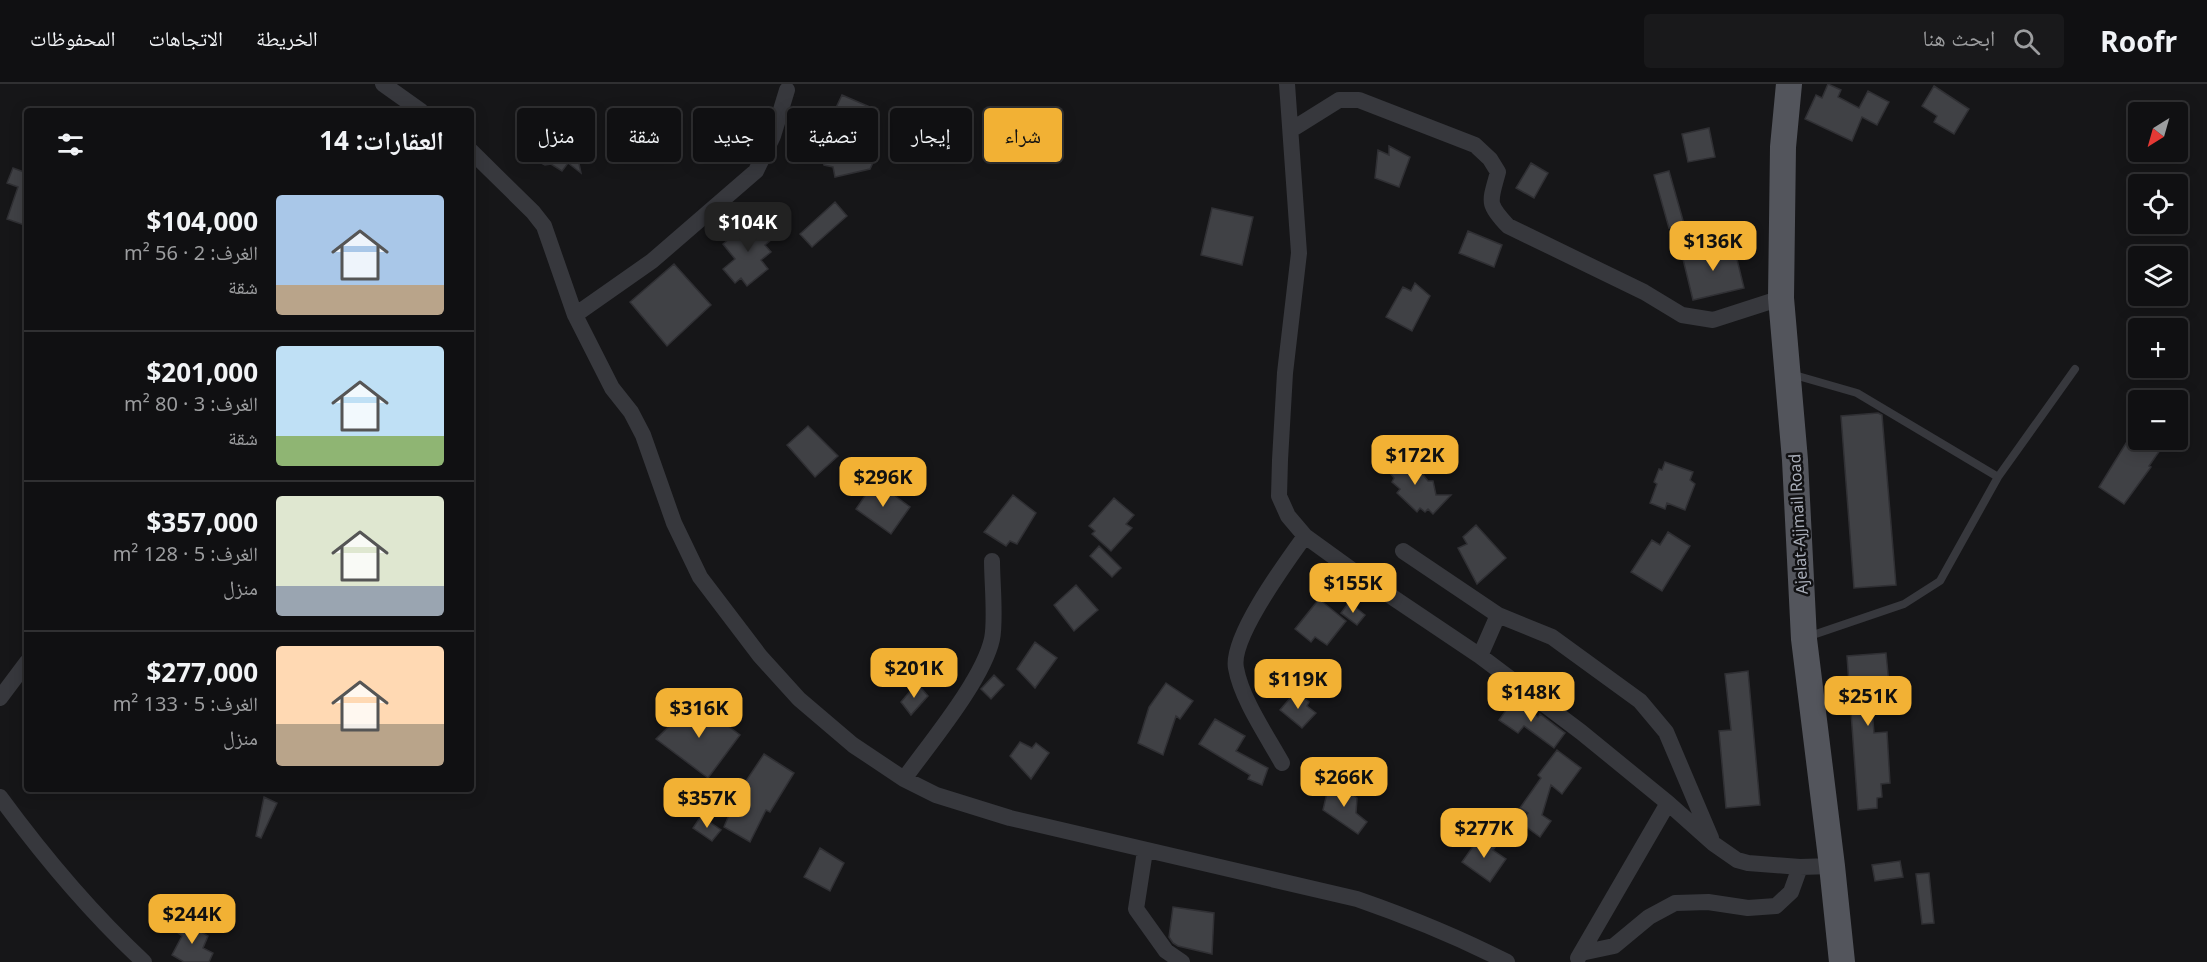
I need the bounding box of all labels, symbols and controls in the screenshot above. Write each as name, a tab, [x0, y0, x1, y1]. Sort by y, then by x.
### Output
search box	[1644, 14, 2064, 68]
text: ابحث هنا	[1922, 22, 1995, 52]
text: Roofr	[2100, 22, 2177, 60]
text: المحفوظات	[30, 24, 115, 52]
text: الاتجاهات	[148, 24, 223, 52]
text: الخريطة	[256, 24, 318, 52]
icon: search	[2010, 25, 2043, 58]
north arrow	[2128, 102, 2188, 162]
map controls	[2128, 102, 2188, 450]
chip: منزل	[517, 108, 595, 162]
chip: شقة	[607, 108, 681, 162]
chip: جديد	[693, 108, 775, 162]
chip: تصفية	[787, 108, 878, 162]
chip: إيجار	[890, 108, 972, 162]
chip: شراء	[984, 108, 1062, 162]
text: العقارات: 14	[319, 122, 444, 158]
icon: filters	[54, 128, 87, 161]
button: locate	[2128, 174, 2188, 234]
pin: $104K	[706, 202, 790, 253]
text: $104,000	[146, 203, 258, 239]
text: $104K	[718, 208, 778, 235]
icon: home	[324, 219, 396, 291]
pin: $136K	[1671, 221, 1755, 272]
text: $136K	[1683, 227, 1743, 254]
text: الغرف: 2 · 56 m²	[124, 239, 258, 266]
button: layers	[2128, 246, 2188, 306]
text: شقة	[228, 273, 258, 300]
button: +	[2128, 318, 2188, 378]
text: $201,000	[146, 354, 258, 390]
icon: home	[324, 370, 396, 442]
text: الغرف: 3 · 80 m²	[124, 390, 258, 417]
button: −	[2128, 390, 2188, 450]
text: شقة	[228, 424, 258, 451]
pin: $172K	[1373, 435, 1457, 486]
text: $172K	[1385, 441, 1445, 468]
street label: Ajelat-Ajjmail Road	[1783, 453, 1813, 595]
pin: $296K	[841, 457, 925, 508]
text: $296K	[853, 463, 913, 490]
text: $357,000	[146, 504, 258, 540]
icon: home	[324, 520, 396, 592]
text: الغرف: 5 · 128 m²	[113, 540, 258, 567]
pin: $155K	[1311, 563, 1395, 614]
text: $155K	[1323, 569, 1383, 596]
text: منزل	[223, 574, 258, 601]
pin: $201K	[872, 648, 956, 699]
text: $277,000	[146, 654, 258, 690]
text: $201K	[884, 654, 944, 681]
pin: $119K	[1256, 659, 1340, 710]
text: $119K	[1268, 665, 1328, 692]
icon: home	[324, 670, 396, 742]
pin: $148K	[1489, 672, 1573, 723]
pin: $251K	[1826, 676, 1910, 727]
text: $148K	[1501, 678, 1561, 705]
text: $251K	[1838, 682, 1898, 709]
pin: $316K	[657, 688, 741, 739]
text: الغرف: 5 · 133 m²	[113, 690, 258, 717]
text: $316K	[669, 694, 729, 721]
text: منزل	[223, 724, 258, 751]
pin: $266K	[1302, 757, 1386, 808]
text: $266K	[1314, 763, 1374, 790]
pin: $357K	[665, 778, 749, 829]
text: $357K	[677, 784, 737, 811]
pin: $277K	[1442, 808, 1526, 859]
text: $277K	[1454, 814, 1514, 841]
pin: $244K	[150, 894, 234, 945]
text: $244K	[162, 900, 222, 927]

